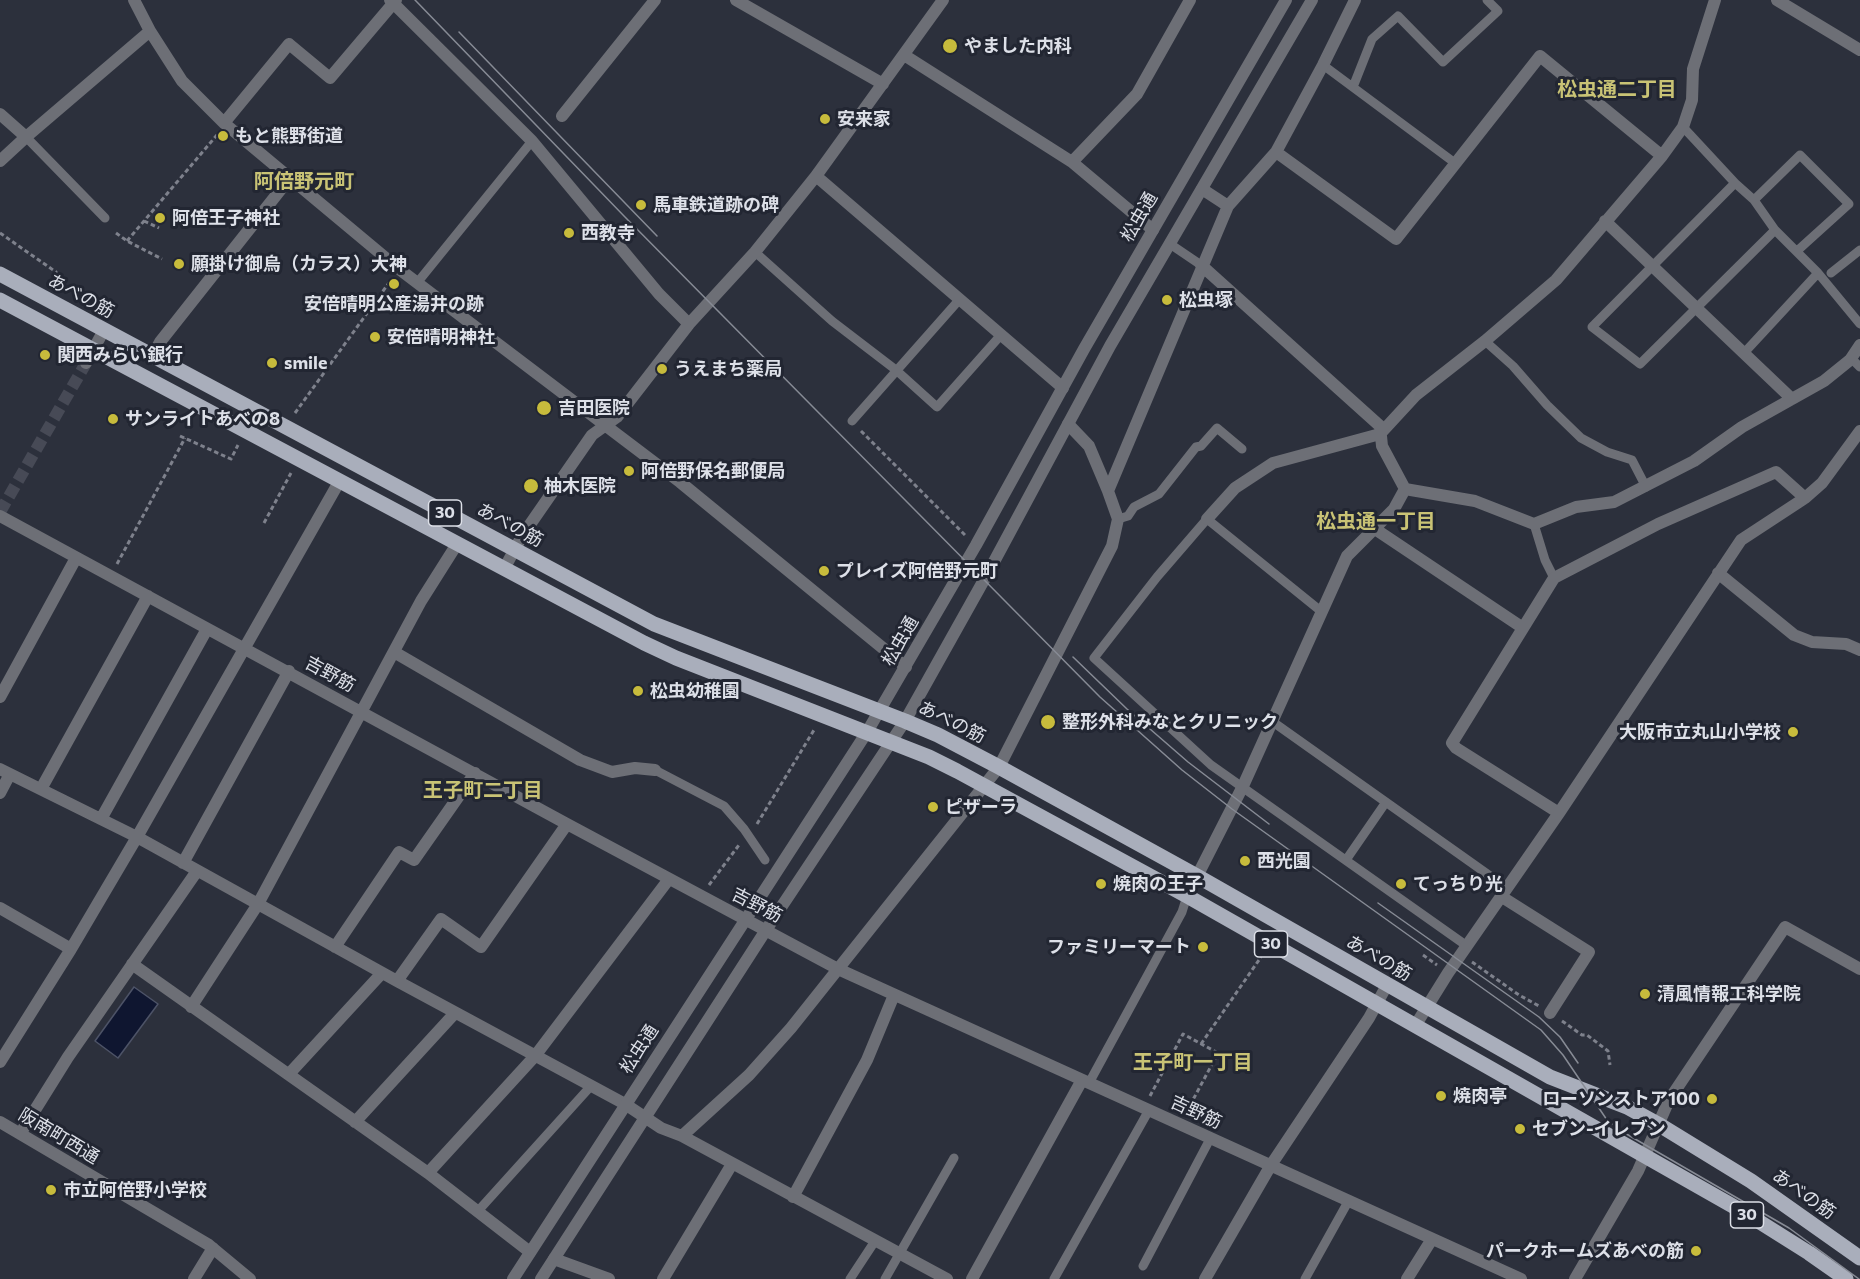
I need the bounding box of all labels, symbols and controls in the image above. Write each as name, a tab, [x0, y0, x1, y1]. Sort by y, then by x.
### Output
place label: やました内科	[964, 35, 1072, 57]
marker: やました内科	[941, 37, 959, 55]
district label: 松虫通二丁目	[1557, 77, 1677, 101]
place label: 安来家	[837, 108, 891, 130]
marker: 安来家	[818, 112, 832, 126]
place label: もと熊野街道	[235, 125, 343, 147]
marker: もと熊野街道	[216, 129, 230, 143]
district label: 阿倍野元町	[254, 169, 354, 193]
street label: 松虫通	[1116, 188, 1162, 246]
place label: 馬車鉄道跡の碑	[653, 194, 779, 216]
marker: 馬車鉄道跡の碑	[634, 198, 648, 212]
place label: 阿倍王子神社	[172, 207, 280, 229]
marker: 阿倍王子神社	[153, 211, 167, 225]
place label: 西教寺	[581, 222, 635, 244]
marker: 西教寺	[562, 226, 576, 240]
place label: 願掛け御烏（カラス）大神	[191, 253, 407, 275]
marker: 願掛け御烏（カラス）大神	[172, 257, 186, 271]
street label: あべの筋	[44, 270, 118, 322]
marker: 安倍晴明公産湯井の跡	[387, 277, 401, 291]
place label: 松虫塚	[1179, 289, 1233, 311]
place label: 安倍晴明公産湯井の跡	[304, 293, 484, 315]
marker: 松虫塚	[1160, 293, 1174, 307]
place label: 安倍晴明神社	[387, 326, 495, 348]
marker: 安倍晴明神社	[368, 330, 382, 344]
place label: 関西みらい銀行	[57, 344, 183, 366]
marker: 関西みらい銀行	[38, 348, 52, 362]
place label: smile	[284, 352, 327, 374]
marker: smile	[265, 356, 279, 370]
place label: うえまち薬局	[674, 358, 782, 380]
marker: うえまち薬局	[655, 362, 669, 376]
place label: 吉田医院	[558, 397, 630, 419]
marker: 吉田医院	[535, 399, 553, 417]
place label: サンライトあべの8	[125, 408, 280, 430]
marker: サンライトあべの8	[106, 412, 120, 426]
place label: 阿倍野保名郵便局	[641, 460, 785, 482]
marker: 阿倍野保名郵便局	[622, 464, 636, 478]
place label: 柚木医院	[544, 475, 616, 497]
marker: 柚木医院	[522, 477, 540, 495]
street label: あべの筋	[473, 499, 547, 551]
road number: 30	[428, 500, 462, 526]
district label: 松虫通一丁目	[1316, 509, 1436, 533]
place label: プレイズ阿倍野元町	[836, 560, 998, 582]
marker: プレイズ阿倍野元町	[817, 564, 831, 578]
street label: 松虫通	[877, 612, 923, 670]
street label: 吉野筋	[301, 651, 359, 697]
place label: 松虫幼稚園	[650, 680, 740, 702]
marker: 松虫幼稚園	[631, 684, 645, 698]
street label: あべの筋	[915, 697, 989, 747]
place label: 整形外科みなとクリニック	[1062, 711, 1278, 733]
marker: 整形外科みなとクリニック	[1039, 713, 1057, 731]
place label: 大阪市立丸山小学校	[1619, 721, 1781, 743]
marker: 大阪市立丸山小学校	[1786, 725, 1800, 739]
district label: 王子町二丁目	[423, 778, 543, 802]
place label: ピザーラ	[945, 796, 1017, 818]
marker: ピザーラ	[926, 800, 940, 814]
place label: 西光園	[1257, 850, 1311, 872]
marker: 西光園	[1238, 854, 1252, 868]
place label: 焼肉の王子	[1113, 873, 1203, 895]
place label: てっちり光	[1413, 873, 1503, 895]
marker: 焼肉の王子	[1094, 877, 1108, 891]
marker: てっちり光	[1394, 877, 1408, 891]
street label: 吉野筋	[728, 883, 786, 927]
road number: 30	[1254, 931, 1288, 957]
street label: あべの筋	[1342, 931, 1416, 985]
place label: ファミリーマート	[1047, 936, 1191, 958]
marker: ファミリーマート	[1196, 940, 1210, 954]
place label: 清風情報工科学院	[1657, 983, 1801, 1005]
marker: 清風情報工科学院	[1638, 987, 1652, 1001]
street label: 松虫通	[615, 1020, 663, 1078]
district label: 王子町一丁目	[1133, 1050, 1253, 1074]
place label: 焼肉亭	[1453, 1085, 1507, 1107]
place label: ローソンストア100	[1542, 1088, 1700, 1110]
marker: 焼肉亭	[1434, 1089, 1448, 1103]
street label: 吉野筋	[1167, 1091, 1225, 1133]
marker: ローソンストア100	[1705, 1092, 1719, 1106]
street label: 阪南町西通	[15, 1104, 103, 1168]
place label: セブン-イレブン	[1532, 1118, 1666, 1140]
marker: セブン-イレブン	[1513, 1122, 1527, 1136]
street label: あべの筋	[1768, 1165, 1840, 1223]
place label: 市立阿倍野小学校	[63, 1179, 207, 1201]
marker: 市立阿倍野小学校	[44, 1183, 58, 1197]
road number: 30	[1730, 1202, 1764, 1228]
place label: パークホームズあべの筋	[1486, 1240, 1684, 1262]
marker: パークホームズあべの筋	[1689, 1244, 1703, 1258]

